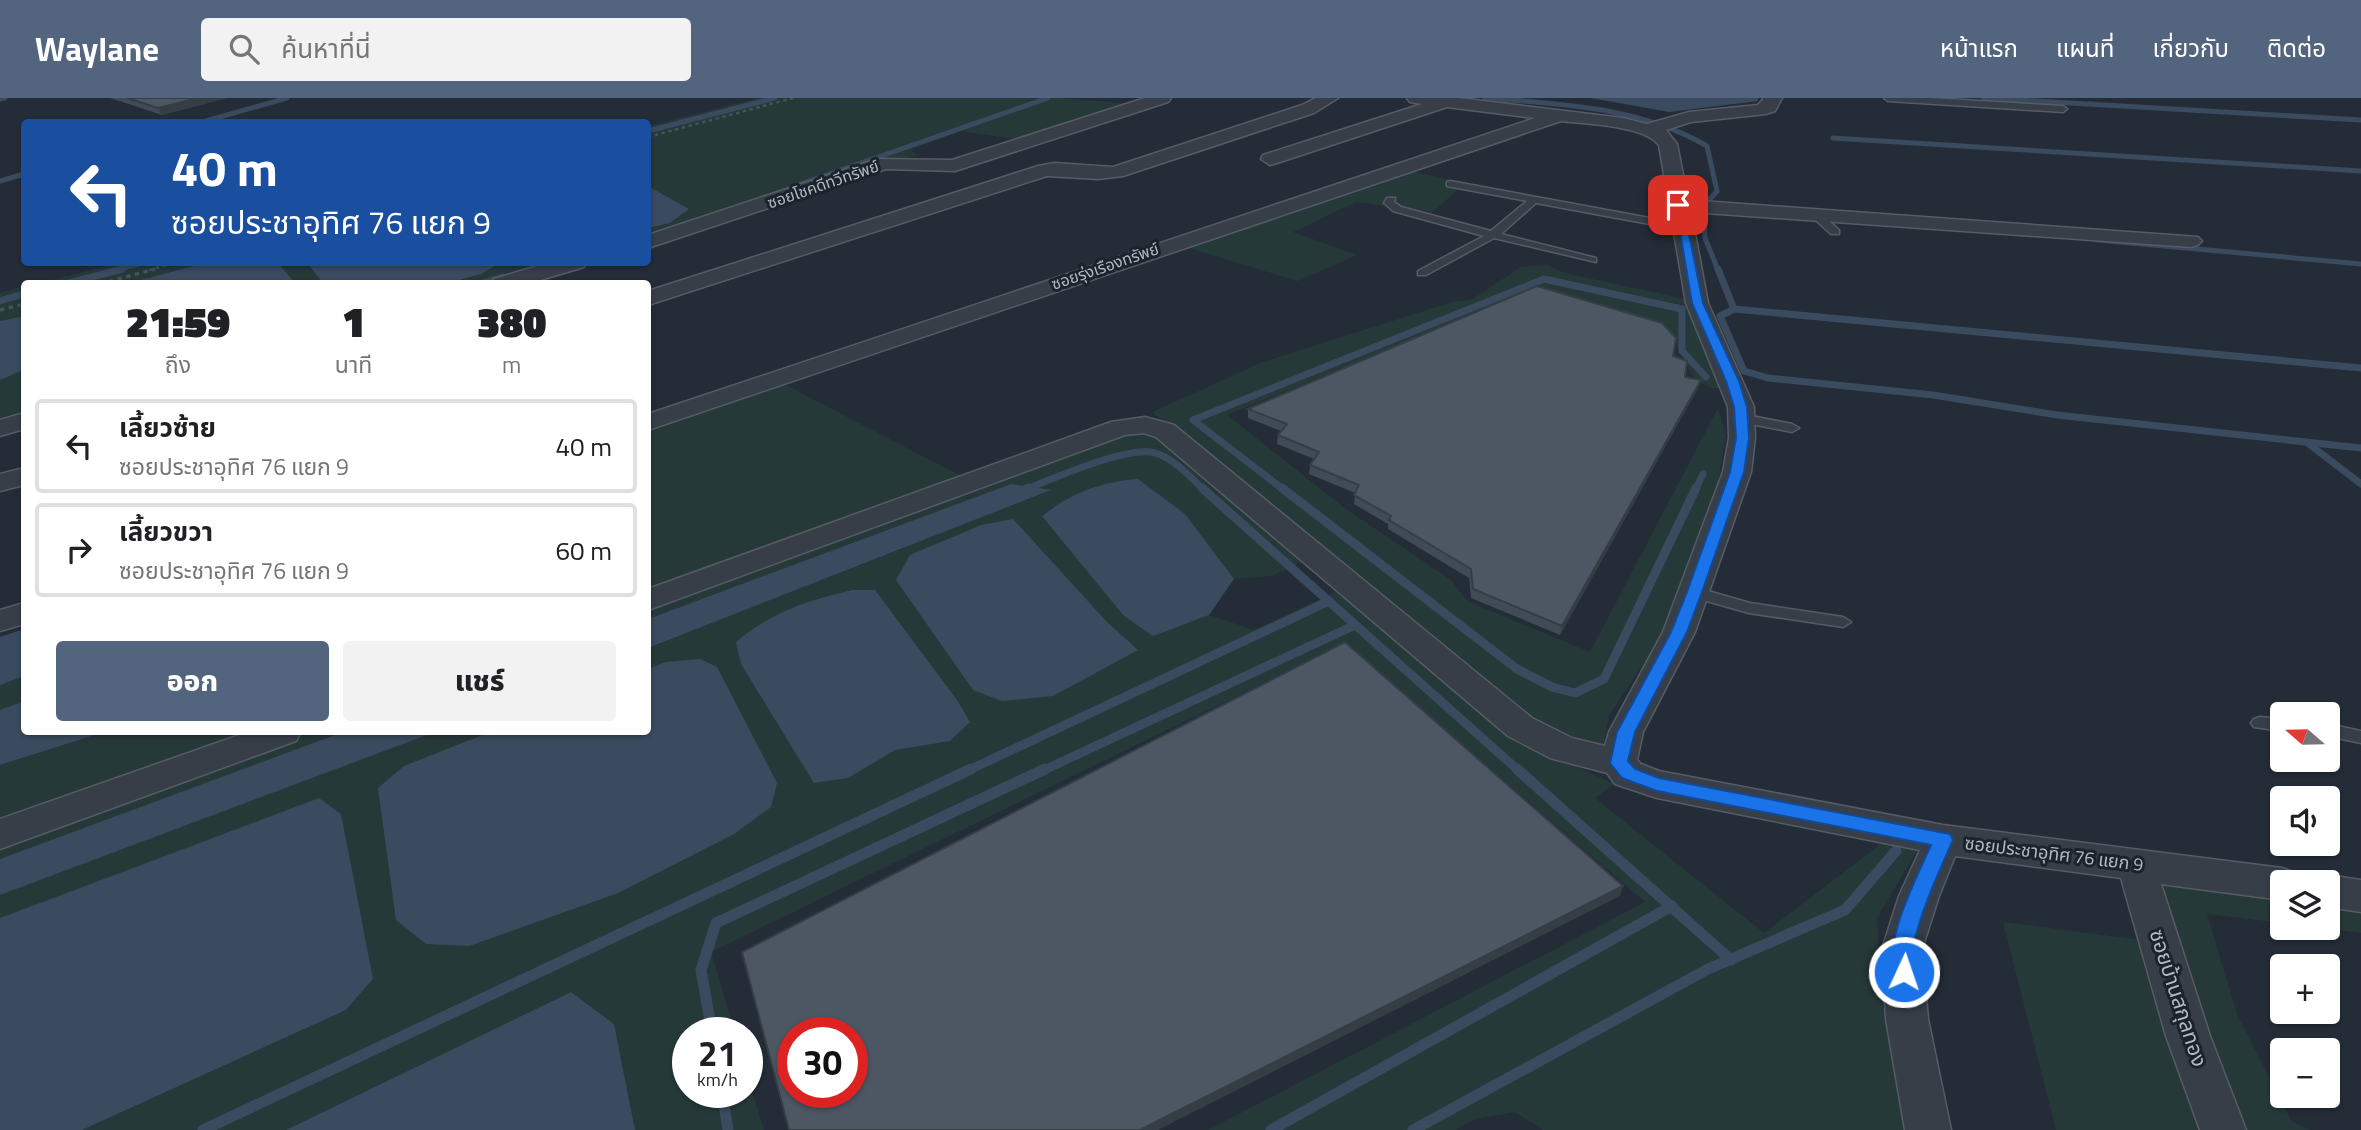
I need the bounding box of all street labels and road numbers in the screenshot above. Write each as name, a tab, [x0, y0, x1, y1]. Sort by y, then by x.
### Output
street label: ซอยโชคดีทวีทรัพย์	[764, 154, 882, 214]
street label: ซอยรุ่งเรืองทรัพย์	[1048, 236, 1162, 296]
street label: ซอยประชาอุทิศ 76 แยก 9	[1963, 829, 2145, 878]
street label: ซอยบ้านสกุลทอง	[2142, 925, 2216, 1071]

